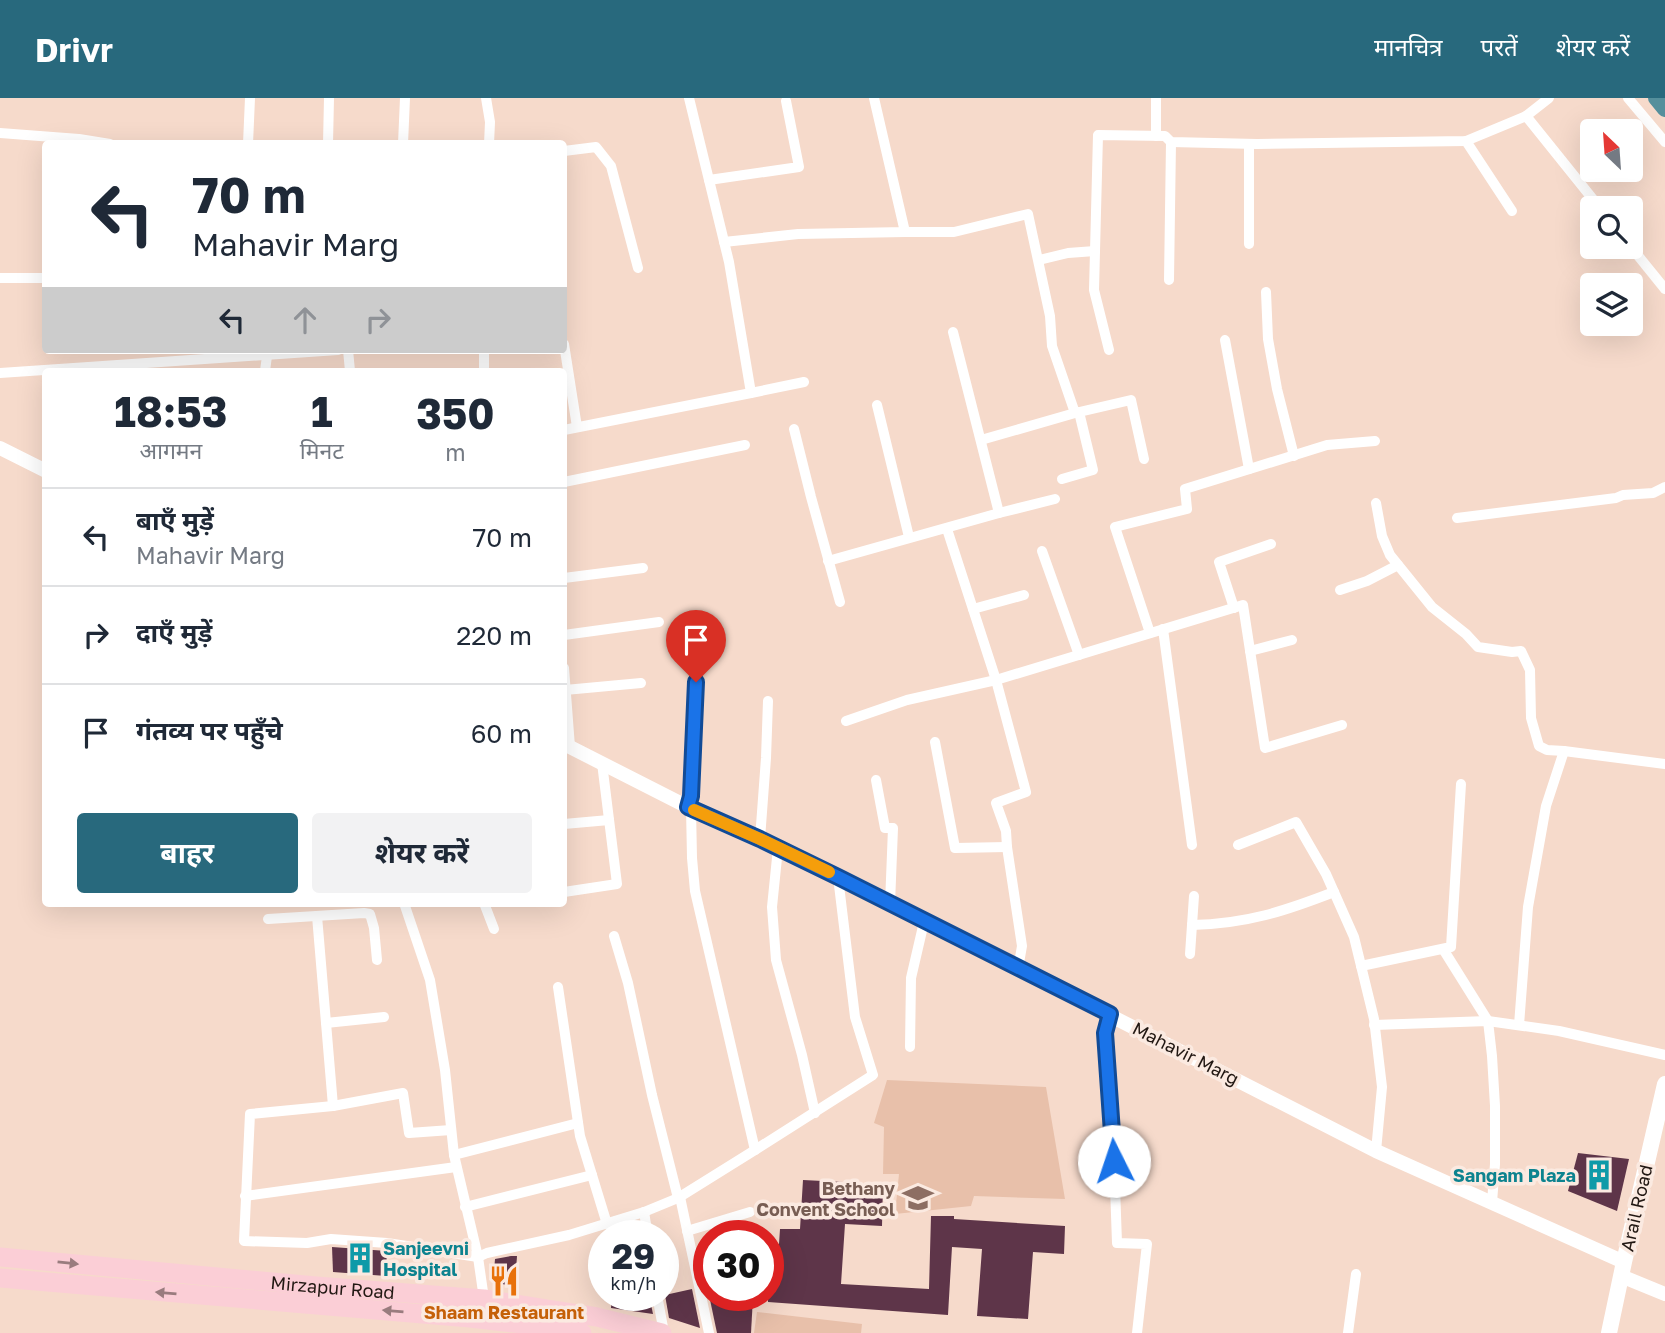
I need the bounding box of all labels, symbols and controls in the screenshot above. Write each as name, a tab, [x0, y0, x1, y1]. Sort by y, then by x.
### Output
text: Drivr	[35, 30, 113, 69]
text: मानचित्र	[1374, 32, 1443, 61]
text: परतें	[1481, 32, 1518, 61]
text: शेयर करें	[1556, 32, 1630, 61]
north arrow	[1580, 119, 1643, 182]
map controls	[1580, 119, 1643, 336]
text: 70 m	[192, 165, 306, 224]
icon: left	[77, 168, 168, 259]
button: search	[1580, 196, 1643, 259]
text: Mahavir Marg	[192, 225, 399, 263]
button: layers	[1580, 273, 1643, 336]
icon: left	[213, 301, 251, 339]
icon: ahead	[286, 301, 324, 339]
icon: right	[359, 301, 397, 339]
text: 18:53	[114, 386, 227, 436]
text: 1	[311, 386, 333, 436]
text: 350	[416, 388, 495, 438]
text: आगमन	[139, 436, 202, 464]
text: मिनट	[300, 436, 344, 464]
text: m	[445, 438, 466, 466]
text: बाएँ मुड़ें	[136, 505, 214, 536]
icon: left	[77, 518, 115, 556]
text: 70 m	[473, 522, 532, 553]
text: Mahavir Marg	[136, 541, 285, 569]
pin	[666, 610, 726, 682]
icon: right	[77, 616, 115, 654]
text: दाएँ मुड़ें	[136, 617, 212, 648]
text: 220 m	[456, 620, 532, 651]
icon: arrive	[677, 621, 715, 659]
icon: arrive	[77, 714, 115, 752]
text: गंतव्य पर पहुँचे	[136, 715, 283, 746]
text: 60 m	[471, 718, 532, 749]
button: बाहर	[77, 813, 298, 893]
button: शेयर करें	[312, 813, 532, 893]
street label: Mahavir Marg	[1129, 1017, 1243, 1089]
position arrow	[1077, 1124, 1151, 1198]
building icon: Sangam Plaza	[1582, 1158, 1616, 1192]
street label: Arail Road	[1615, 1163, 1657, 1253]
place label: Sangam Plaza	[1453, 1164, 1576, 1186]
place label: Bethany Convent School	[756, 1177, 895, 1220]
school or university icon: Bethany Convent School	[901, 1181, 935, 1215]
speed limit sign: 30	[693, 1220, 784, 1311]
text: 29	[612, 1235, 655, 1277]
place label: Sanjeevni Hospital	[383, 1237, 469, 1280]
building icon: Sanjeevni Hospital	[343, 1241, 377, 1275]
one-way arrow	[57, 1258, 79, 1269]
restaurant icon: Shaam Restaurant	[487, 1264, 521, 1298]
street label: Mirzapur Road	[270, 1271, 396, 1303]
text: km/h	[611, 1272, 656, 1294]
one-way arrow	[155, 1287, 177, 1298]
place label: Shaam Restaurant	[424, 1301, 584, 1323]
one-way arrow	[382, 1305, 404, 1316]

